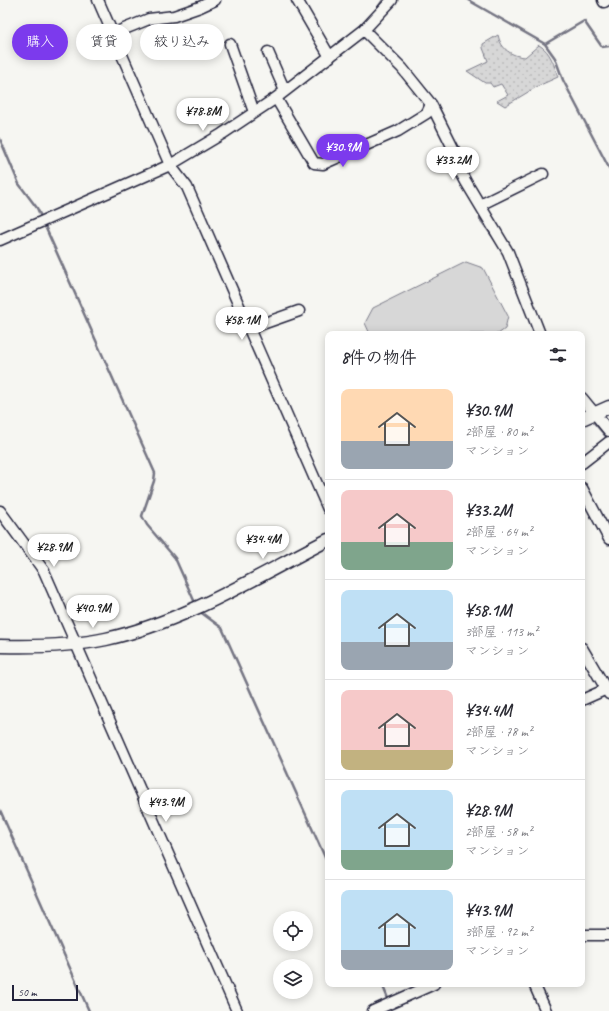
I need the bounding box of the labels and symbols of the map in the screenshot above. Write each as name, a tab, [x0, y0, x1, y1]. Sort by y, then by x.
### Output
pin: ¥78.8M	[170, 98, 236, 132]
pin: ¥30.9M	[310, 134, 376, 168]
pin: ¥33.2M	[420, 147, 486, 181]
pin: ¥58.1M	[209, 307, 275, 341]
pin: ¥34.4M	[230, 526, 296, 560]
pin: ¥28.9M	[21, 534, 87, 568]
pin: ¥40.9M	[60, 595, 126, 629]
pin: ¥43.9M	[133, 789, 199, 823]
scale bar	[12, 983, 78, 1002]

